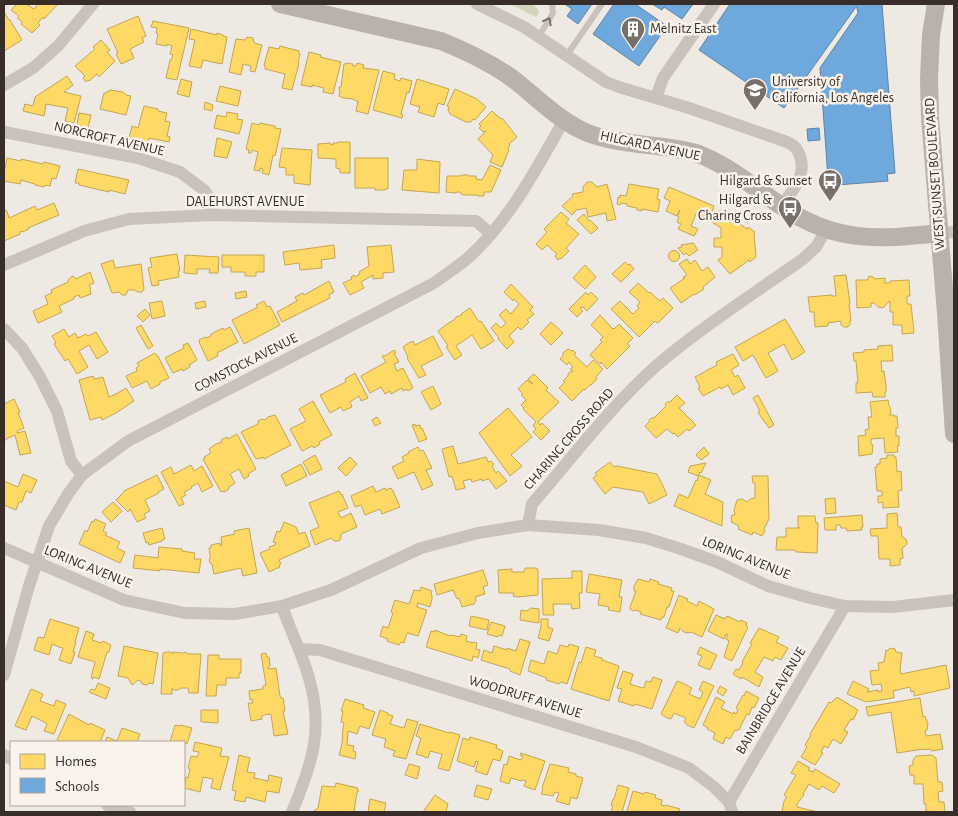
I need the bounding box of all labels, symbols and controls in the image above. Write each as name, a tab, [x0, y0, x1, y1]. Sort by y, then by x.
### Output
building icon: Melnitz East	[620, 16, 646, 50]
one-way arrow	[542, 17, 552, 26]
place label: Melnitz East	[650, 22, 717, 36]
place label: University of California, Los Angeles	[772, 75, 894, 105]
school or university icon: University of California, Los Angeles	[742, 77, 768, 111]
street label: WEST SUNSET BOULEVARD	[923, 97, 947, 251]
street label: NORCROFT AVENUE	[53, 119, 166, 159]
street label: HILGARD AVENUE	[599, 129, 701, 163]
bus stop icon: Hilgard & Sunset	[817, 168, 843, 202]
place label: Hilgard & Sunset	[720, 174, 813, 188]
place label: Hilgard & Charing Cross	[698, 193, 772, 223]
street label: DALEHURST AVENUE	[186, 195, 305, 209]
bus stop icon: Hilgard & Charing Cross	[777, 195, 803, 229]
street label: COMSTOCK AVENUE	[192, 331, 300, 395]
street label: CHARING CROSS ROAD	[521, 386, 617, 492]
street label: LORING AVENUE	[700, 534, 792, 582]
street label: LORING AVENUE	[42, 543, 134, 591]
street label: BAINBRIDGE AVENUE	[734, 645, 809, 757]
street label: WOODRUFF AVENUE	[467, 673, 583, 721]
legend	[10, 741, 185, 806]
text: Homes	[55, 754, 97, 769]
text: Schools	[55, 779, 99, 794]

